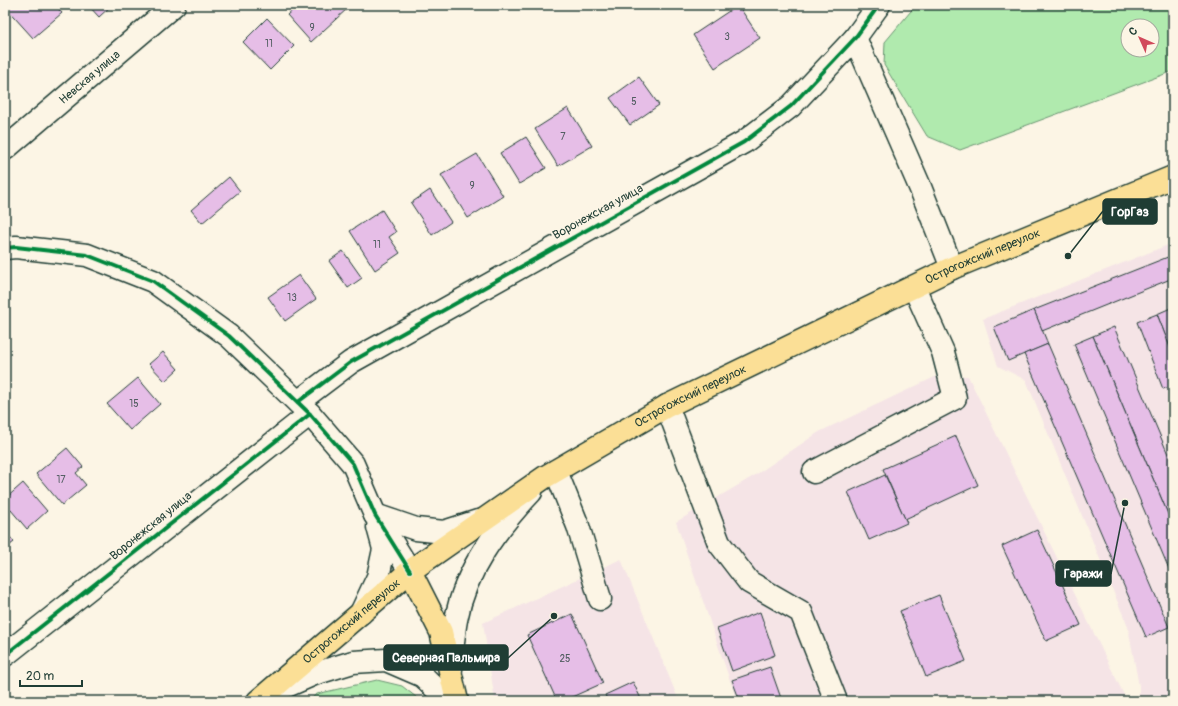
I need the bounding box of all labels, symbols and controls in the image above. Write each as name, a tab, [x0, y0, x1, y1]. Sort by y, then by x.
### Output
north arrow	[1120, 18, 1160, 58]
house number: 9	[309, 22, 315, 34]
text: С	[1126, 24, 1140, 38]
house number: 3	[724, 31, 730, 43]
house number: 11	[265, 38, 273, 50]
street label: Невская улица	[56, 47, 123, 107]
house number: 5	[631, 96, 637, 108]
house number: 7	[560, 131, 566, 143]
house number: 9	[469, 180, 475, 192]
street label: Воронежская улица	[550, 181, 646, 243]
callout: ГорГаз	[1103, 199, 1157, 224]
text: ГорГаз	[1111, 204, 1149, 220]
street label: Острогожский переулок	[923, 225, 1042, 287]
house number: 11	[373, 239, 381, 251]
house number: 13	[287, 292, 297, 304]
street label: Острогожский переулок	[632, 361, 749, 431]
house number: 15	[129, 398, 139, 410]
house number: 17	[56, 474, 66, 486]
street label: Воронежская улица	[107, 488, 195, 564]
callout: Гаражи	[1056, 561, 1111, 586]
text: Гаражи	[1064, 566, 1102, 582]
street label: Острогожский переулок	[300, 575, 403, 667]
callout: Северная Пальмира	[384, 645, 508, 670]
text: Северная Пальмира	[392, 650, 500, 666]
house number: 25	[559, 653, 571, 665]
scale bar	[20, 662, 82, 688]
text: 20 m	[26, 669, 55, 684]

